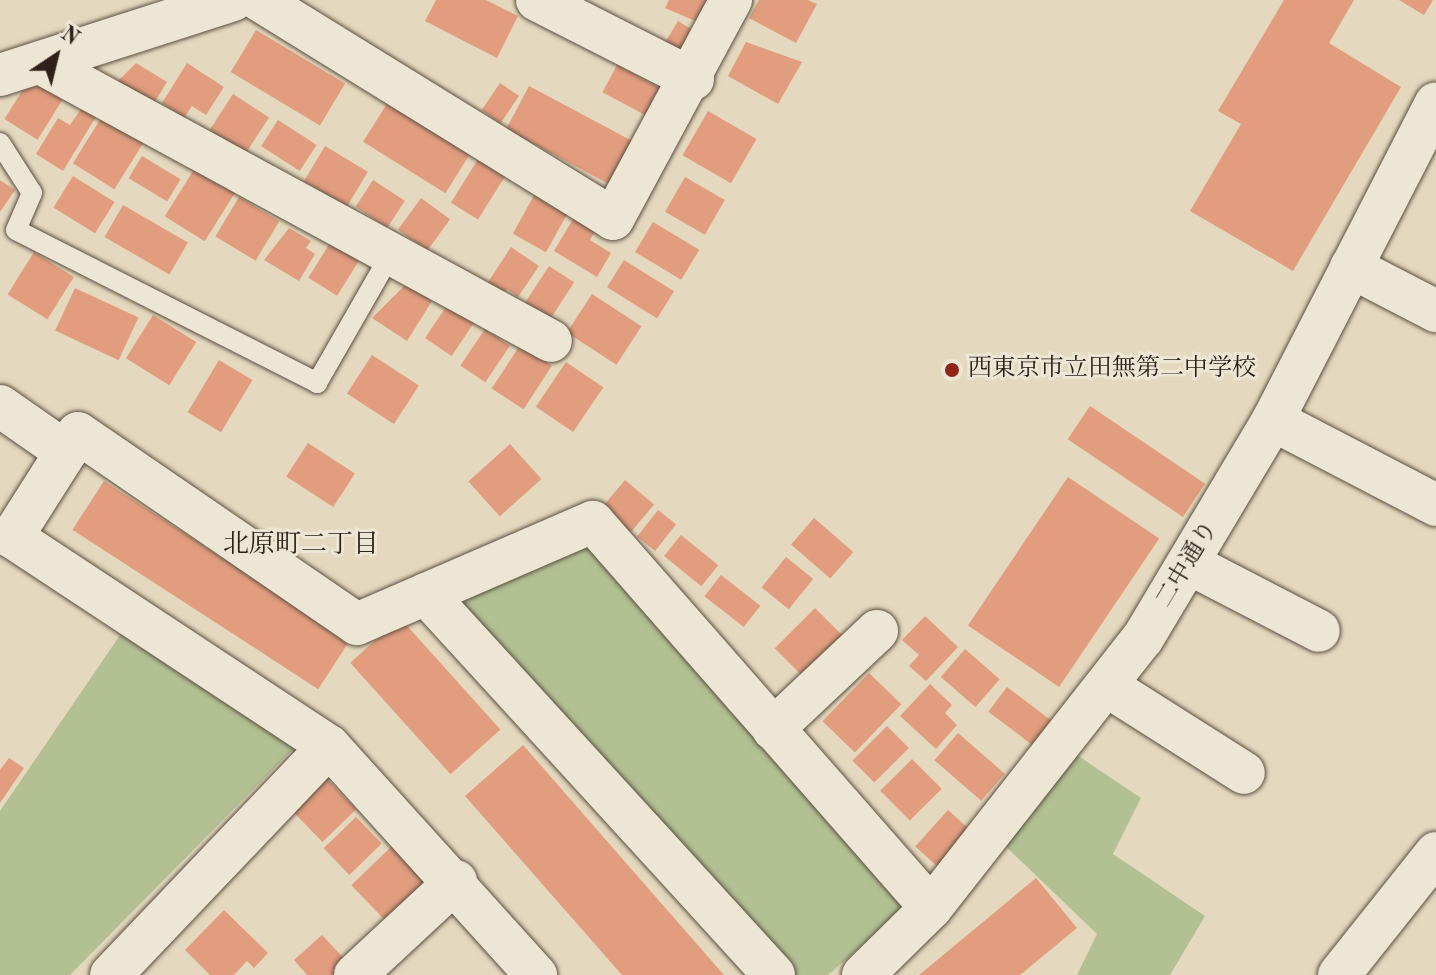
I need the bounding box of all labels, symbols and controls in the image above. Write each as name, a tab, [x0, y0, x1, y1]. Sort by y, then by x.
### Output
north arrow	[16, 16, 96, 96]
text: N	[57, 23, 83, 50]
place label: 西東京市立田無第二中学校	[968, 356, 1256, 384]
marker: 西東京市立田無第二中学校	[943, 361, 961, 379]
street label: 二中通り	[1151, 516, 1225, 614]
district label: 北原町二丁目	[223, 530, 379, 562]

